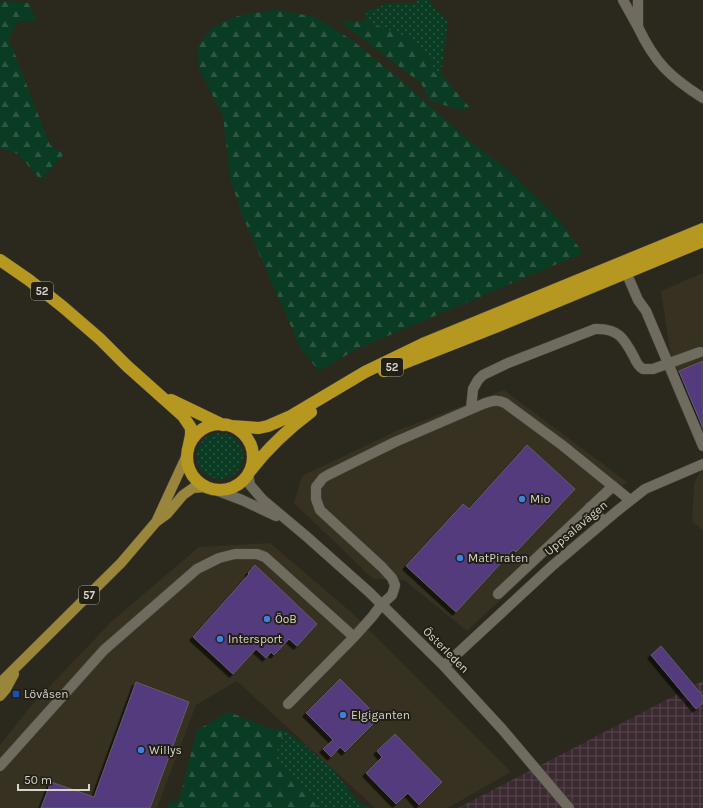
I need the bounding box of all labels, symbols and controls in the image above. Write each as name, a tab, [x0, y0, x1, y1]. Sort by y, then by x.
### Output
road number: 52	[31, 282, 53, 300]
road number: 52	[381, 358, 403, 376]
place label: Mio	[530, 492, 550, 506]
marker: Mio	[517, 494, 527, 504]
street label: Uppsalavägen	[542, 498, 610, 558]
place label: MatPiraten	[468, 551, 528, 565]
marker: MatPiraten	[455, 553, 465, 563]
road number: 57	[79, 586, 99, 604]
place label: ÖoB	[275, 612, 297, 626]
marker: ÖoB	[262, 614, 272, 624]
street label: Österleden	[420, 624, 472, 676]
place label: Intersport	[228, 632, 283, 646]
marker: Intersport	[215, 634, 225, 644]
place label: Lövåsen	[24, 687, 69, 701]
marker: Lövåsen	[11, 689, 21, 699]
place label: Elgiganten	[351, 708, 410, 722]
marker: Elgiganten	[338, 710, 348, 720]
place label: Willys	[149, 743, 182, 757]
marker: Willys	[136, 745, 146, 755]
scale bar	[18, 766, 89, 792]
text: 50 m	[24, 773, 52, 787]

